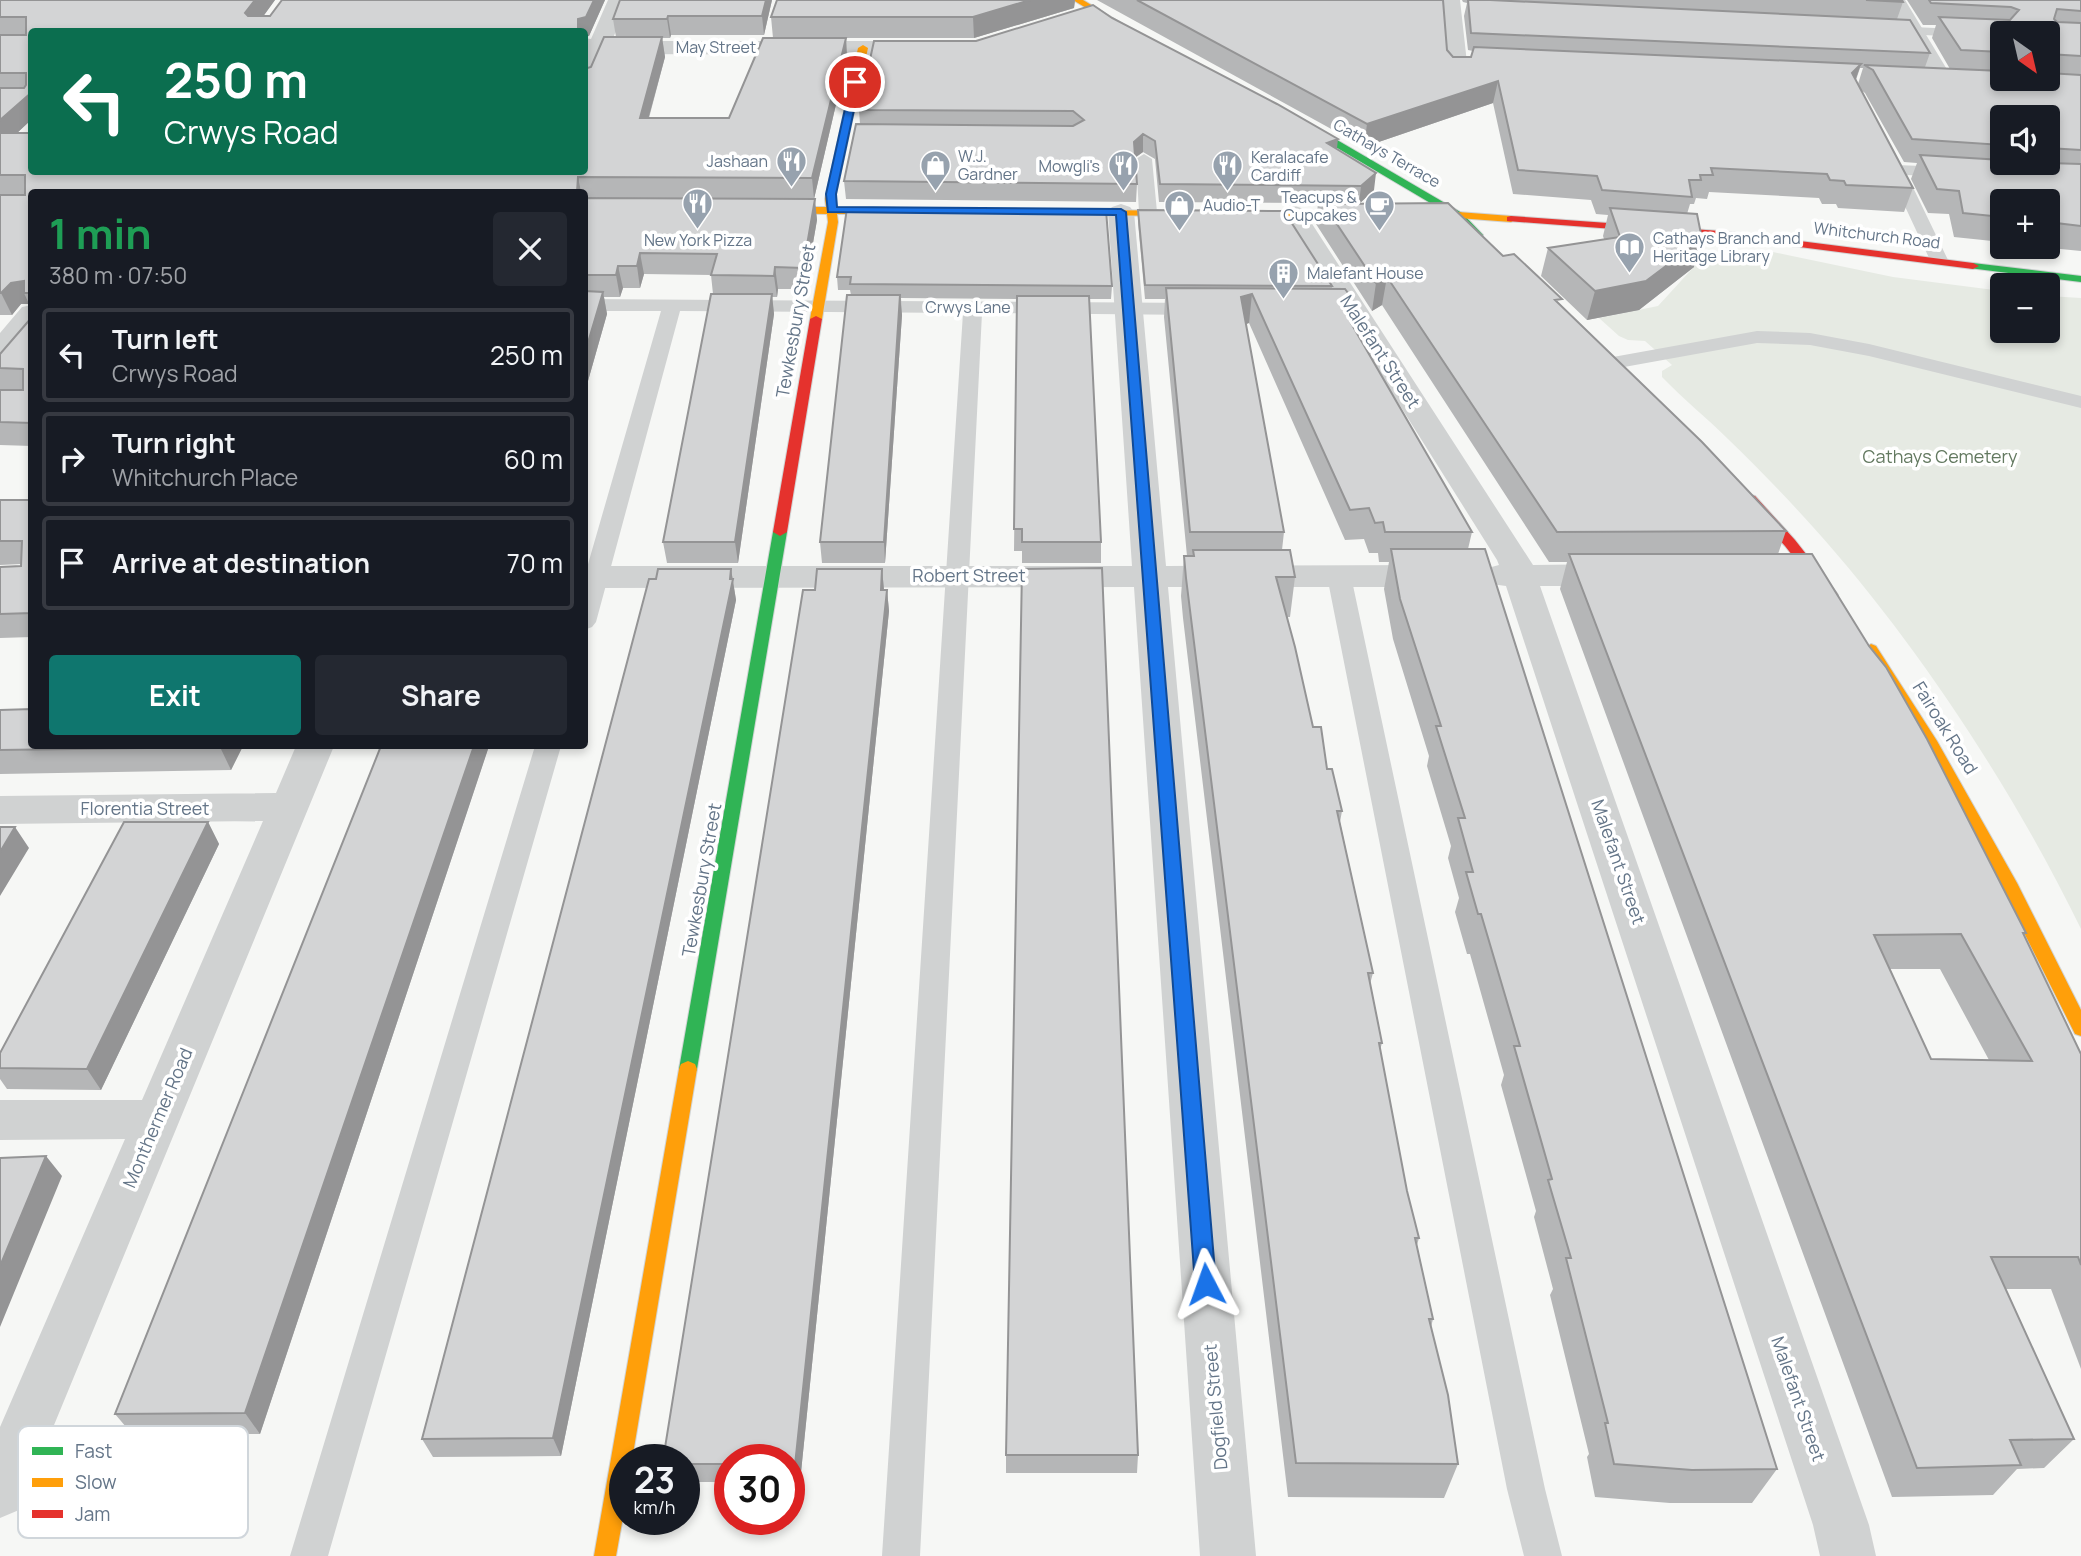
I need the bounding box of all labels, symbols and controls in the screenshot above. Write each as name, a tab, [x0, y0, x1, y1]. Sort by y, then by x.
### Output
north arrow	[1990, 21, 2060, 91]
map controls	[1990, 21, 2060, 343]
street label: May Street	[676, 36, 756, 58]
text: 250 m	[164, 46, 308, 113]
pin	[825, 52, 885, 112]
icon: left	[49, 56, 140, 147]
icon: arrive	[836, 63, 874, 101]
button: sound	[1990, 105, 2060, 175]
text: Crwys Road	[164, 110, 339, 154]
street label: Cathays Terrace	[1329, 113, 1445, 193]
restaurant icon: Jashaan	[774, 144, 808, 188]
place label: W.J. Gardner	[958, 145, 1018, 185]
place label: Keralacafe Cardiff	[1251, 146, 1329, 186]
shop icon: W.J. Gardner	[918, 148, 952, 192]
restaurant icon: Mowgli's	[1106, 149, 1140, 193]
restaurant icon: Keralacafe Cardiff	[1211, 149, 1245, 193]
place label: Jashaan	[707, 150, 768, 172]
place label: Mowgli's	[1038, 155, 1100, 177]
restaurant icon: New York Pizza	[681, 186, 715, 230]
place label: Teacups & Cupcakes	[1281, 186, 1358, 226]
shop icon: Audio-T	[1163, 188, 1197, 232]
cafe icon: Teacups & Cupcakes	[1363, 189, 1397, 233]
button: +	[1990, 189, 2060, 259]
place label: Audio-T	[1203, 194, 1261, 216]
text: 1 min	[49, 204, 152, 262]
button: close	[493, 212, 567, 286]
street label: Whitchurch Road	[1813, 216, 1941, 254]
place label: Cathays Branch and Heritage Library	[1653, 227, 1801, 267]
place label: New York Pizza	[644, 229, 752, 251]
library icon: Cathays Branch and Heritage Library	[1613, 230, 1647, 274]
street label: Tewkesbury Street	[770, 242, 820, 400]
building icon: Malefant House	[1267, 256, 1301, 300]
text: 380 m · 07:50	[49, 259, 187, 291]
place label: Malefant House	[1307, 262, 1424, 284]
button: −	[1990, 273, 2060, 343]
street label: Malefant Street	[1335, 290, 1426, 413]
street label: Crwys Lane	[925, 296, 1011, 318]
text: Turn left	[112, 321, 219, 357]
icon: left	[53, 336, 91, 374]
text: 250 m	[490, 337, 563, 373]
text: Crwys Road	[112, 357, 238, 389]
text: Turn right	[112, 425, 236, 461]
icon: right	[53, 440, 91, 478]
text: 60 m	[504, 441, 563, 477]
park label: Cathays Cemetery	[1863, 444, 2018, 468]
text: Whitchurch Place	[112, 461, 298, 493]
icon: arrive	[53, 544, 91, 582]
text: Arrive at destination	[112, 545, 370, 581]
text: 70 m	[507, 545, 563, 581]
street label: Robert Street	[912, 563, 1026, 587]
button: Exit	[49, 655, 301, 735]
button: Share	[315, 655, 567, 735]
street label: Fairoak Road	[1908, 677, 1984, 778]
street label: Florentia Street	[80, 796, 210, 820]
street label: Malefant Street	[1586, 796, 1652, 927]
street label: Tewkesbury Street	[676, 801, 726, 959]
street label: Monthermer Road	[117, 1044, 197, 1191]
position arrow	[1169, 1247, 1243, 1321]
street label: Malefant Street	[1766, 1333, 1832, 1464]
street label: Dogfield Street	[1198, 1343, 1232, 1471]
legend	[18, 1426, 248, 1538]
text: Fast	[75, 1438, 112, 1464]
speed limit sign: 30	[714, 1444, 805, 1535]
text: 23	[634, 1456, 675, 1504]
text: Slow	[75, 1469, 117, 1495]
text: km/h	[634, 1495, 675, 1519]
text: Jam	[75, 1501, 110, 1527]

